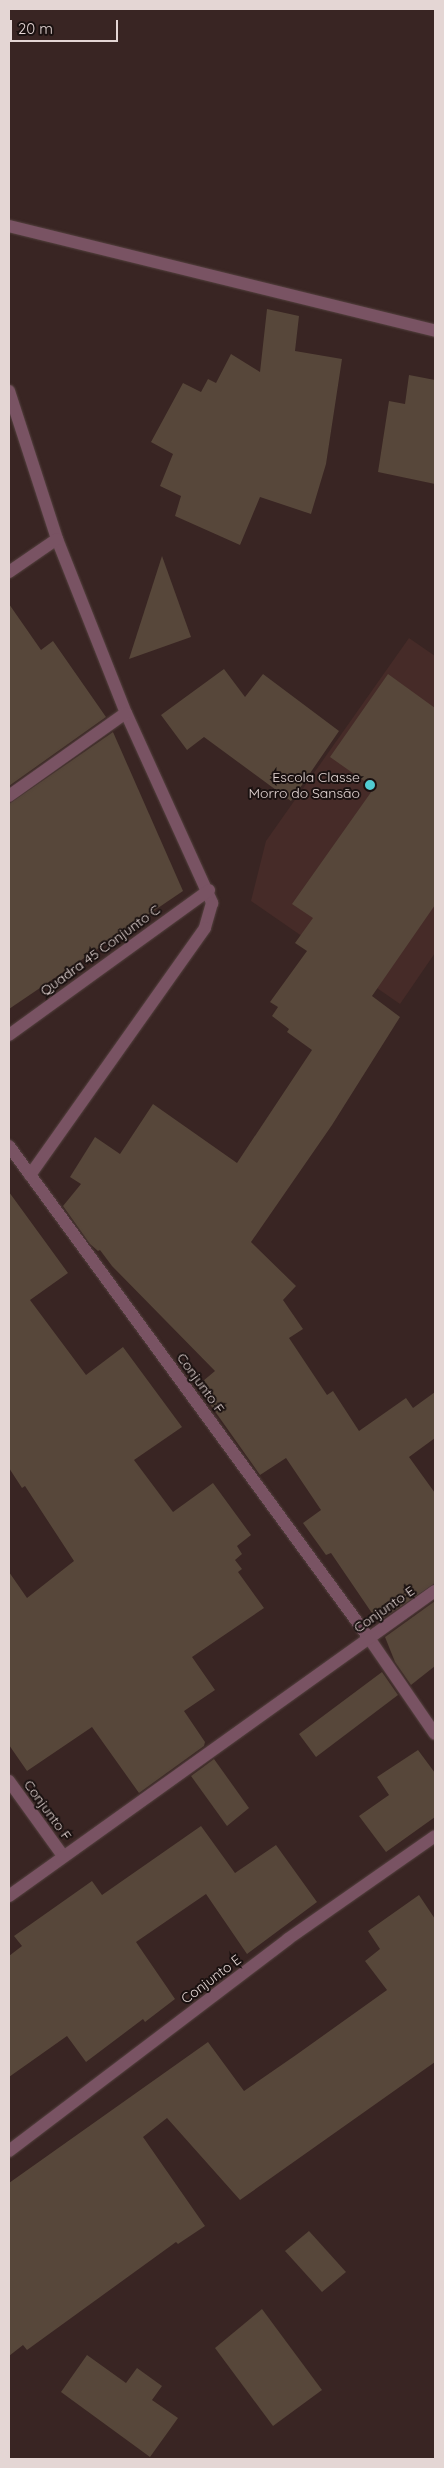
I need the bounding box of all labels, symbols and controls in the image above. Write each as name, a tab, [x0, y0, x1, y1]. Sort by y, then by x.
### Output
scale bar	[12, 10, 120, 42]
text: 20 m	[18, 19, 53, 38]
place label: Escola Classe Morro do Sansão	[248, 769, 360, 802]
marker: Escola Classe Morro do Sansão	[364, 779, 376, 791]
street label: Quadra 45 Conjunto C	[37, 901, 163, 999]
street label: Conjunto F	[174, 1350, 228, 1416]
street label: Conjunto E	[350, 1582, 418, 1636]
street label: Conjunto F	[21, 1777, 75, 1843]
street label: Conjunto E	[178, 1951, 244, 2007]

